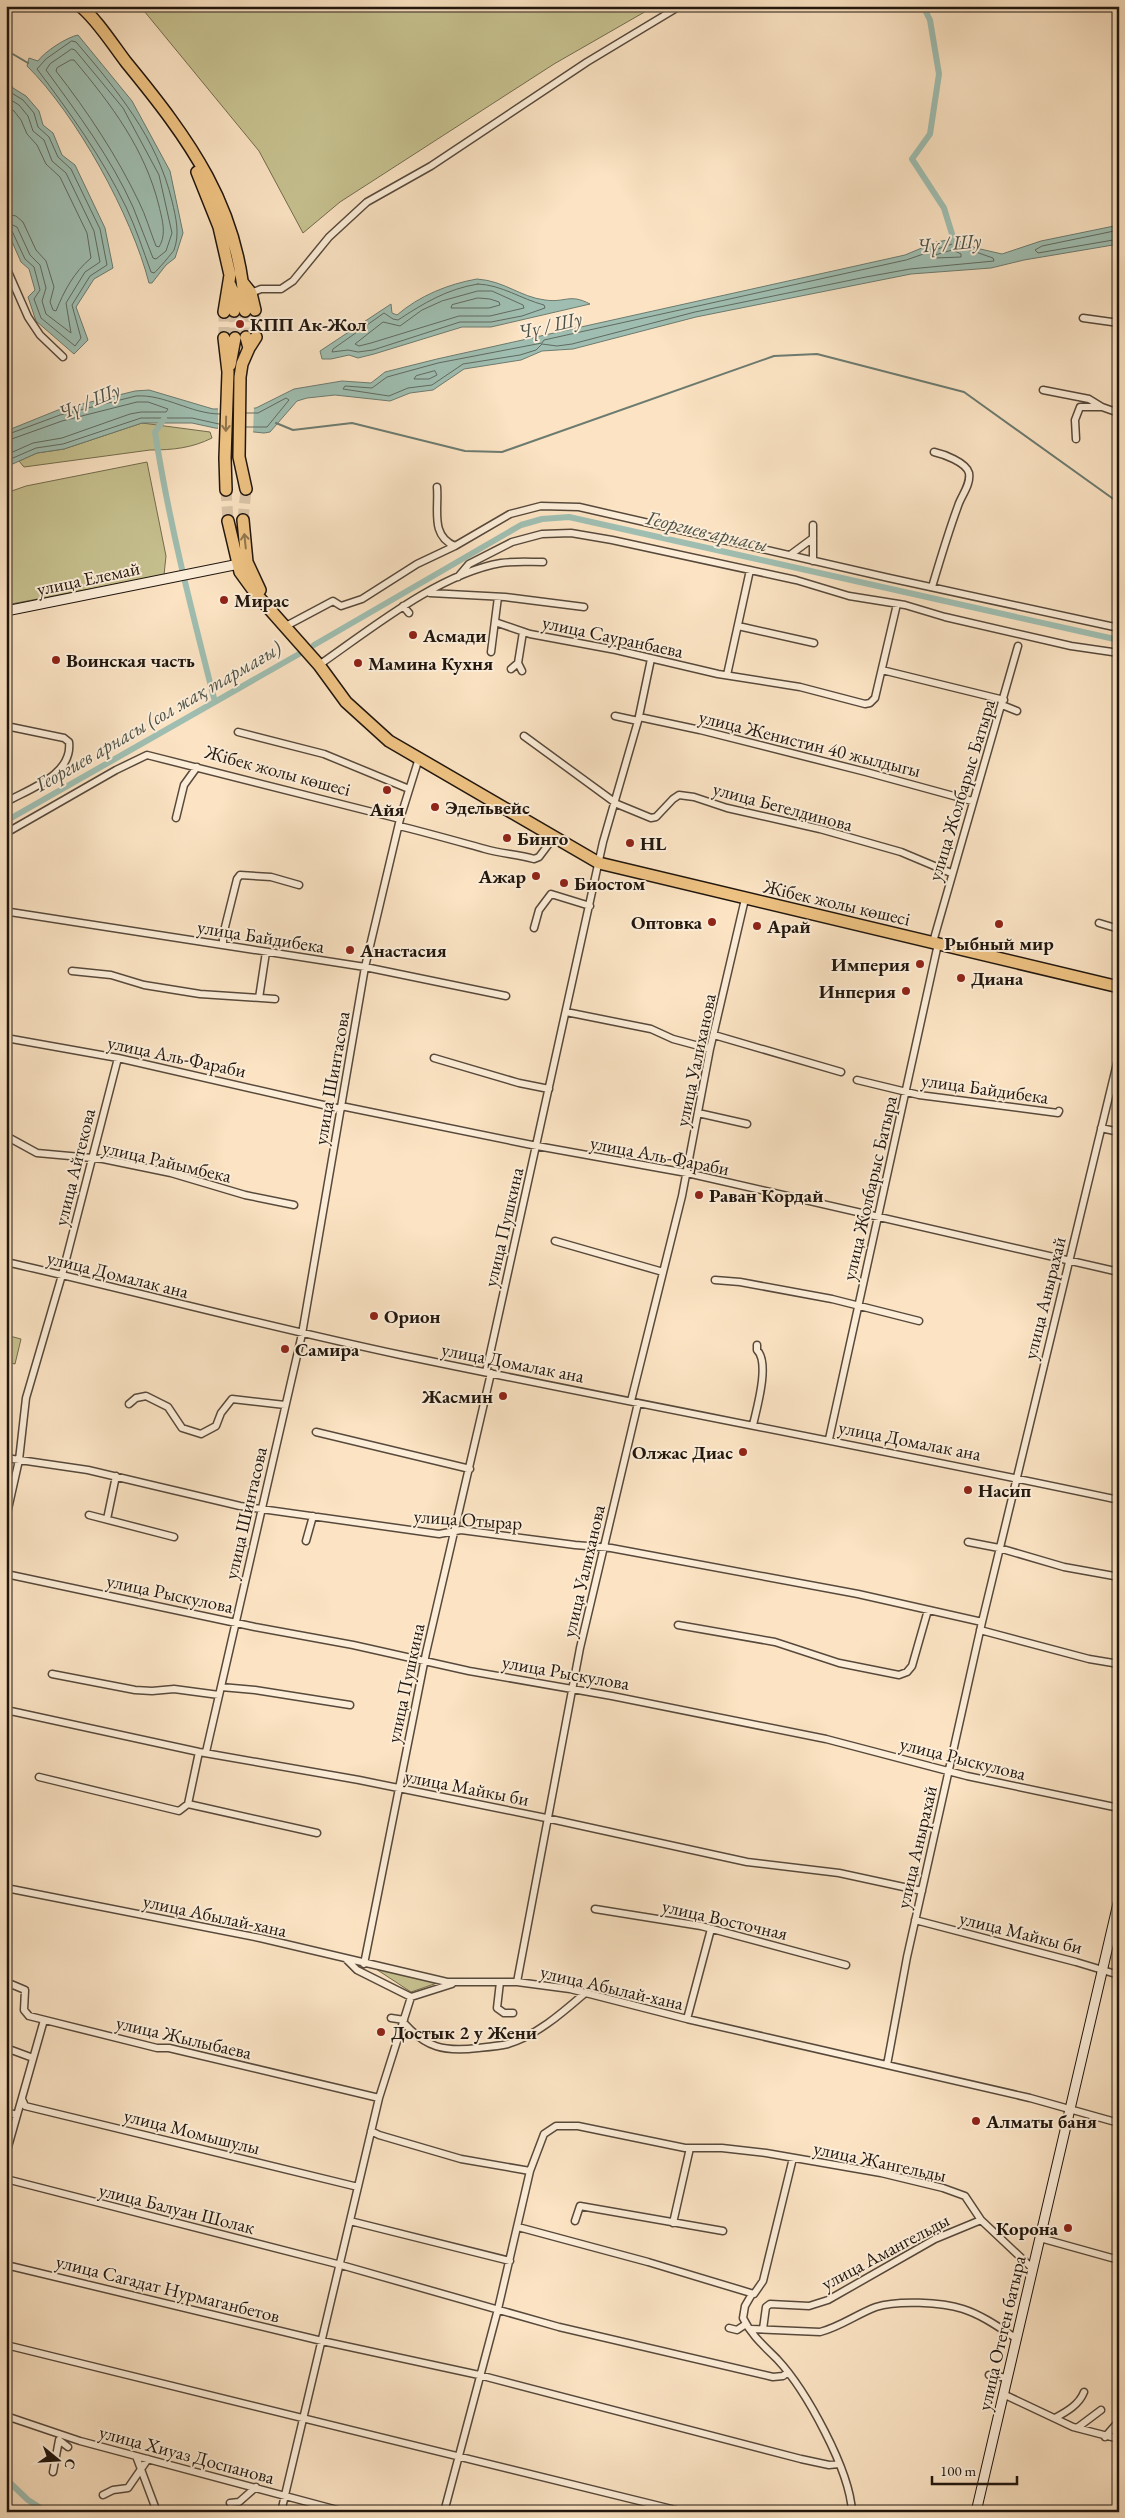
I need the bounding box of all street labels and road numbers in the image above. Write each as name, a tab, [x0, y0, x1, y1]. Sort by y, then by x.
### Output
street label: улица Елемай	[34, 555, 142, 602]
street label: улица Сауранбаева	[540, 609, 686, 664]
street label: улица Жолбарыс Батыра	[922, 696, 1001, 884]
street label: улица Женистин 40 жылдыгы	[696, 704, 924, 783]
street label: Жібек жолы көшесі	[201, 739, 354, 802]
street label: улица Бегелдинова	[710, 776, 856, 837]
street label: Жібек жолы көшесі	[760, 873, 913, 932]
street label: улица Байдибека	[196, 914, 327, 959]
street label: улица Уалиханова	[669, 991, 722, 1129]
street label: улица Шинтасова	[307, 1009, 356, 1147]
street label: улица Аль-Фараби	[105, 1030, 249, 1083]
street label: улица Байдибека	[920, 1067, 1051, 1110]
street label: улица Жолбарыс Батыра	[836, 1093, 903, 1283]
street label: улица Айтекова	[48, 1105, 101, 1229]
street label: улица Аль-Фараби	[588, 1130, 732, 1181]
street label: улица Райымбека	[100, 1135, 234, 1189]
street label: улица Пушкина	[478, 1164, 529, 1289]
street label: улица Анырахай	[1017, 1234, 1072, 1362]
street label: улица Домалак ана	[45, 1245, 192, 1304]
street label: улица Домалак ана	[439, 1336, 587, 1389]
street label: улица Домалак ана	[836, 1414, 984, 1467]
street label: улица Шинтасова	[218, 1444, 273, 1582]
street label: улица Уалиханова	[556, 1502, 611, 1640]
street label: улица Отырар	[413, 1503, 523, 1536]
street label: улица Рыскулова	[104, 1568, 236, 1619]
street label: улица Пушкина	[381, 1620, 430, 1745]
street label: улица Рыскулова	[500, 1649, 632, 1696]
street label: улица Рыскулова	[897, 1731, 1029, 1786]
street label: улица Майкы би	[403, 1763, 531, 1812]
street label: улица Анырахай	[890, 1783, 943, 1911]
street label: улица Абылай-хана	[141, 1888, 289, 1943]
street label: улица Восточная	[660, 1893, 791, 1946]
street label: улица Майкы би	[957, 1905, 1085, 1960]
street label: улица Абылай-хана	[538, 1959, 686, 2016]
street label: улица Жылыбаева	[114, 2010, 255, 2065]
street label: улица Момышулы	[121, 2102, 263, 2161]
street label: улица Жангельды	[811, 2135, 949, 2188]
street label: улица Балуан Шолак	[96, 2177, 257, 2240]
street label: улица Амангельды	[817, 2207, 954, 2296]
street label: улица Сагадат Нурмаганбетов	[53, 2249, 283, 2328]
street label: улица Отеген батыра	[971, 2253, 1032, 2413]
street label: улица Хиуаз Доспанова	[96, 2419, 278, 2490]

